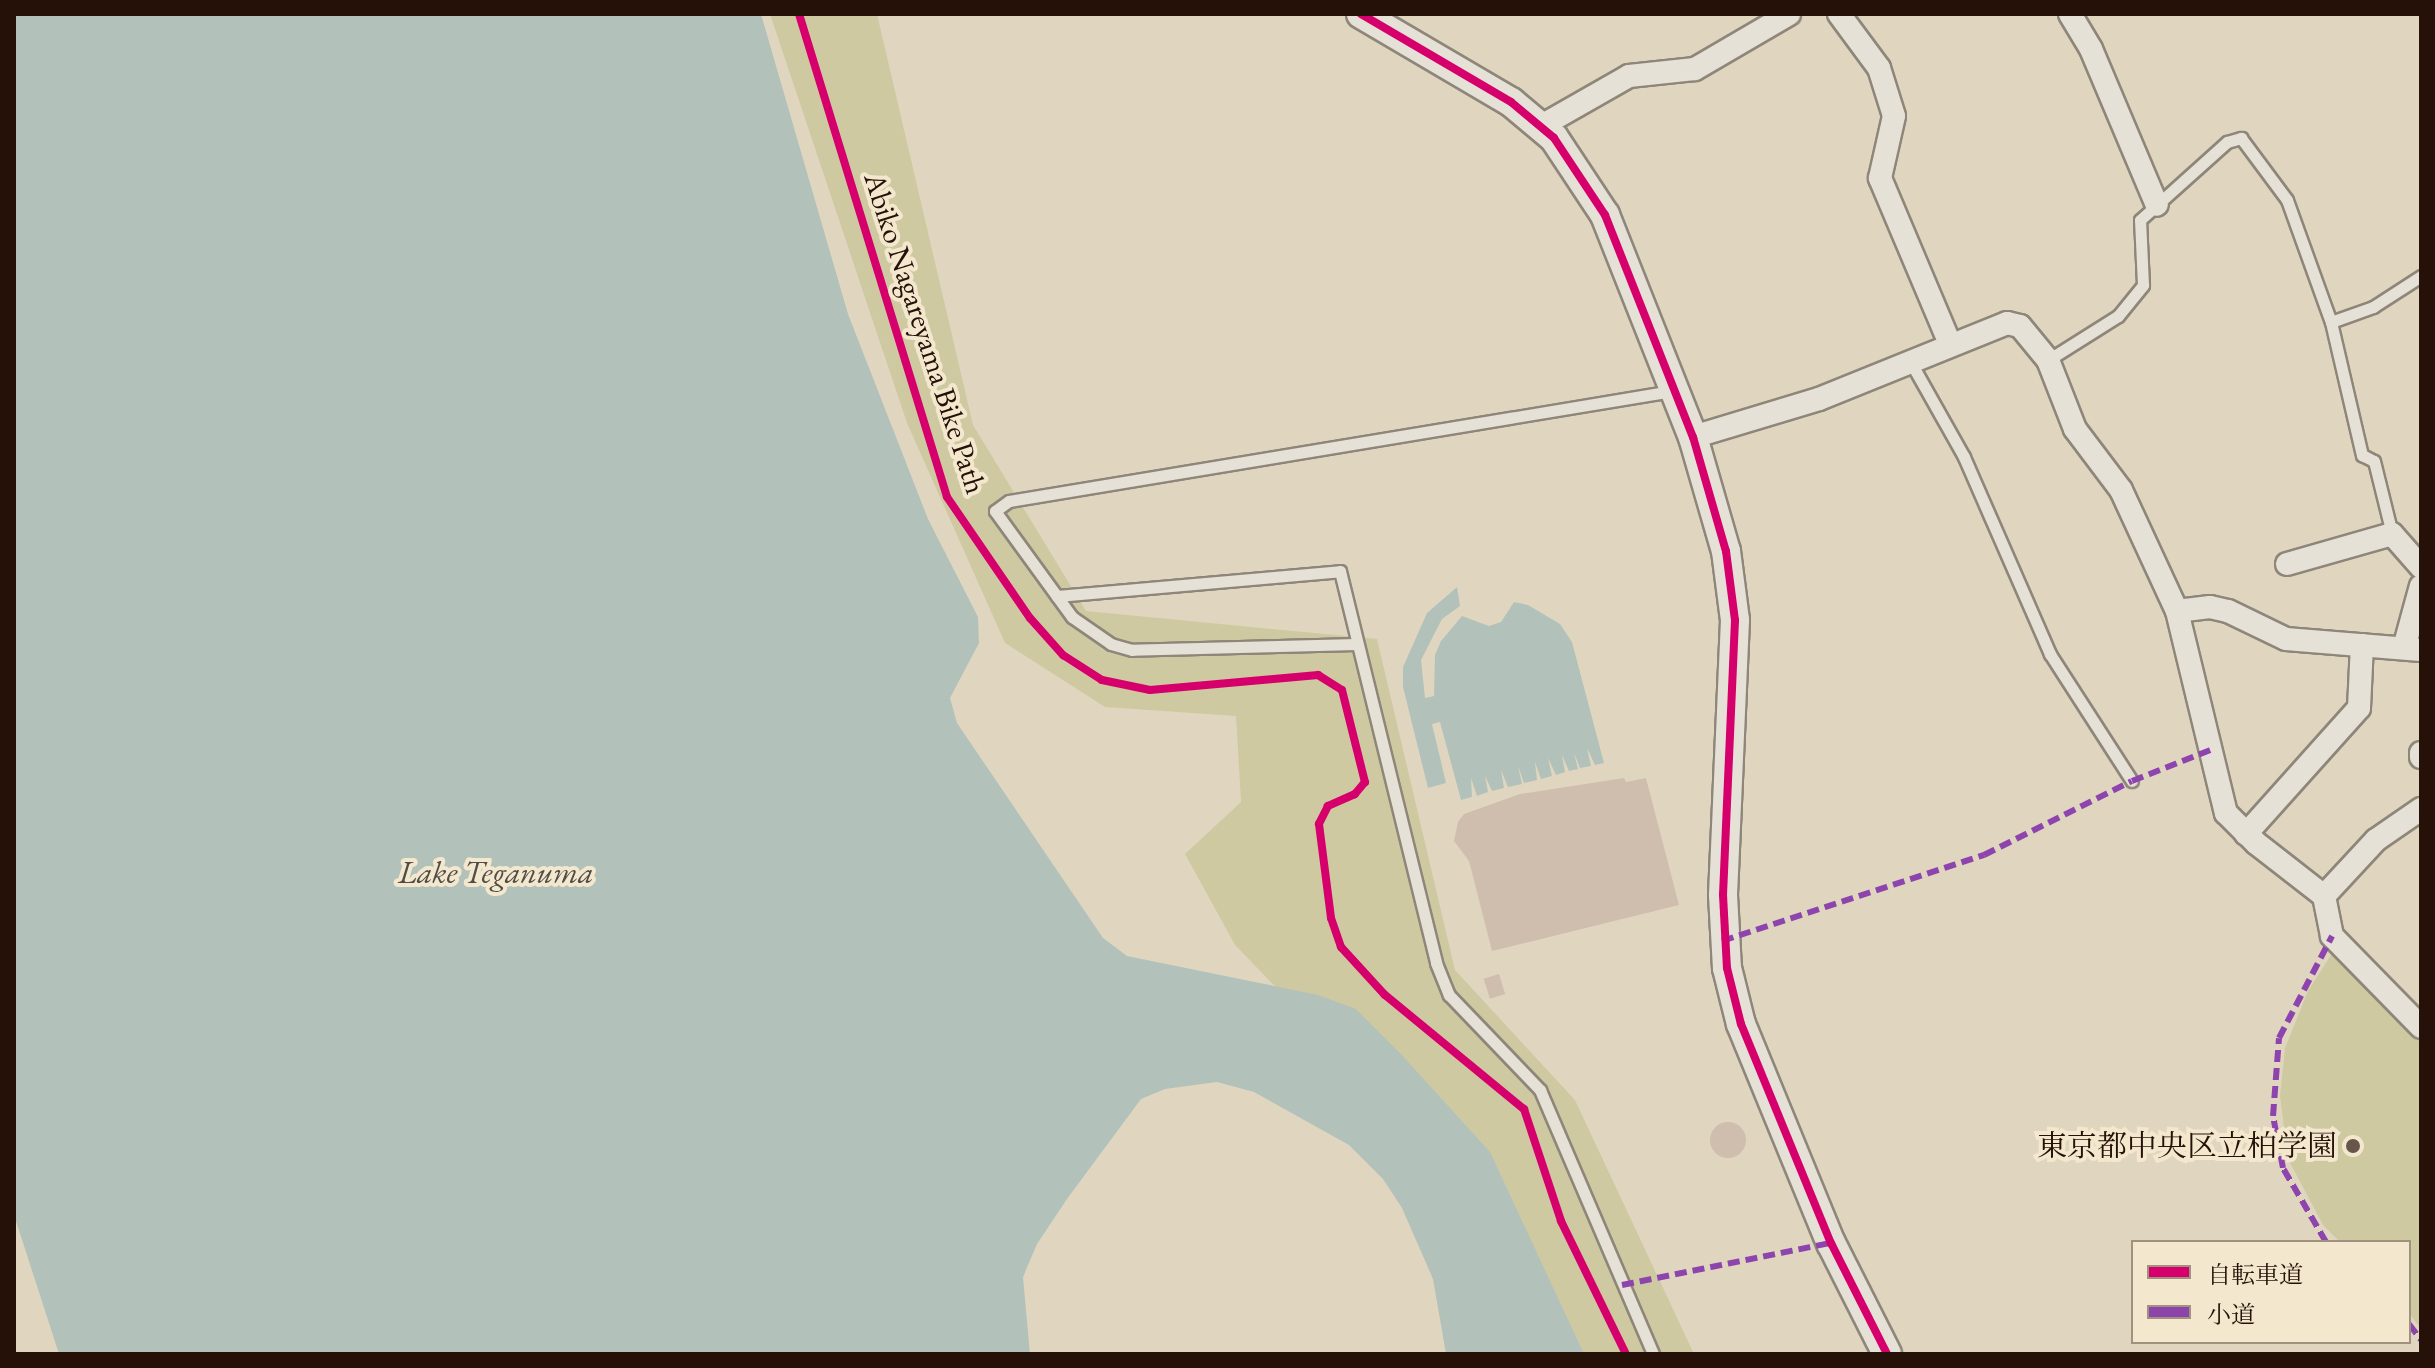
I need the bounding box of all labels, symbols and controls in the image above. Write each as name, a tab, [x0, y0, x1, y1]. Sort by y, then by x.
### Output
street label: Abiko Nagareyama Bike Path	[856, 168, 994, 498]
water label: Lake Teganuma	[398, 853, 594, 891]
place label: 東京都中央区立柏学園	[2037, 1128, 2337, 1164]
marker: 東京都中央区立柏学園	[2344, 1137, 2362, 1155]
legend	[2131, 1240, 2411, 1344]
text: 自転車道	[2207, 1259, 2303, 1290]
text: 小道	[2207, 1299, 2255, 1330]

